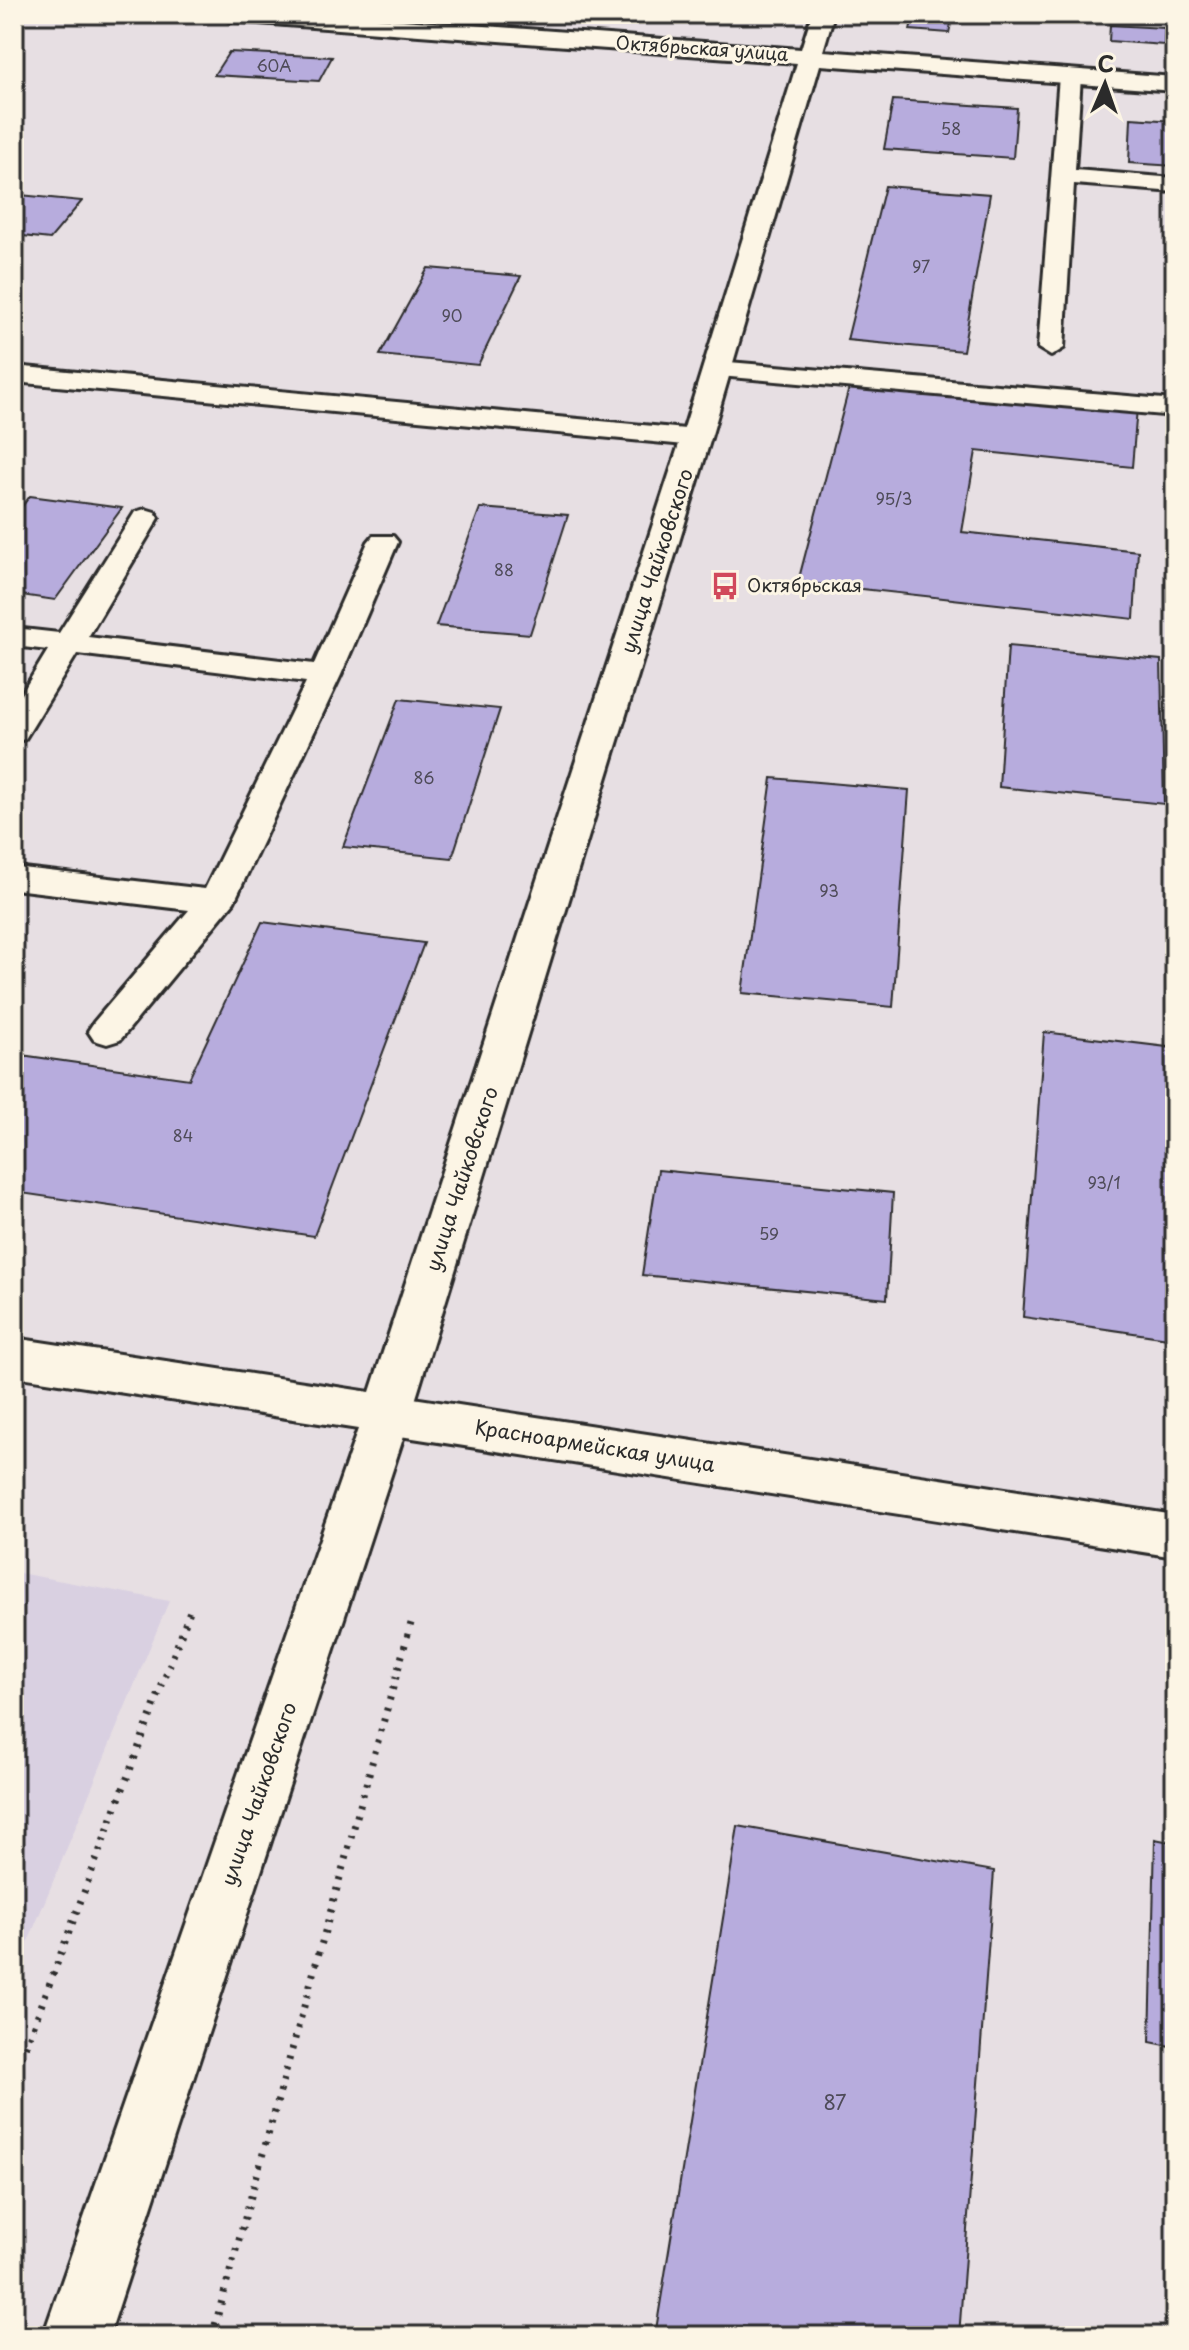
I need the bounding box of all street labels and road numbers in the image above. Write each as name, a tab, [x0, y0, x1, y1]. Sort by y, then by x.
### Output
street label: Октябрьская улица	[615, 28, 790, 67]
street label: улица Чайковского	[612, 465, 700, 657]
street label: улица Чайковского	[417, 1083, 505, 1275]
street label: Красноармейская улица	[473, 1411, 718, 1479]
street label: улица Чайковского	[213, 1698, 304, 1890]

